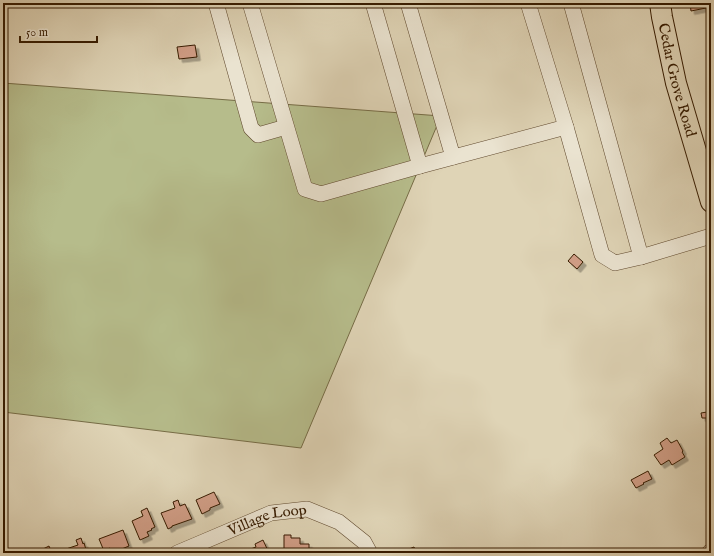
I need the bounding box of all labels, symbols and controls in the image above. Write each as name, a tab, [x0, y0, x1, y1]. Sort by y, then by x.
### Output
scale bar	[20, 18, 97, 44]
street label: Cedar Grove Road	[654, 21, 701, 140]
text: 50 m	[26, 25, 48, 40]
street label: Village Loop	[224, 500, 308, 540]

